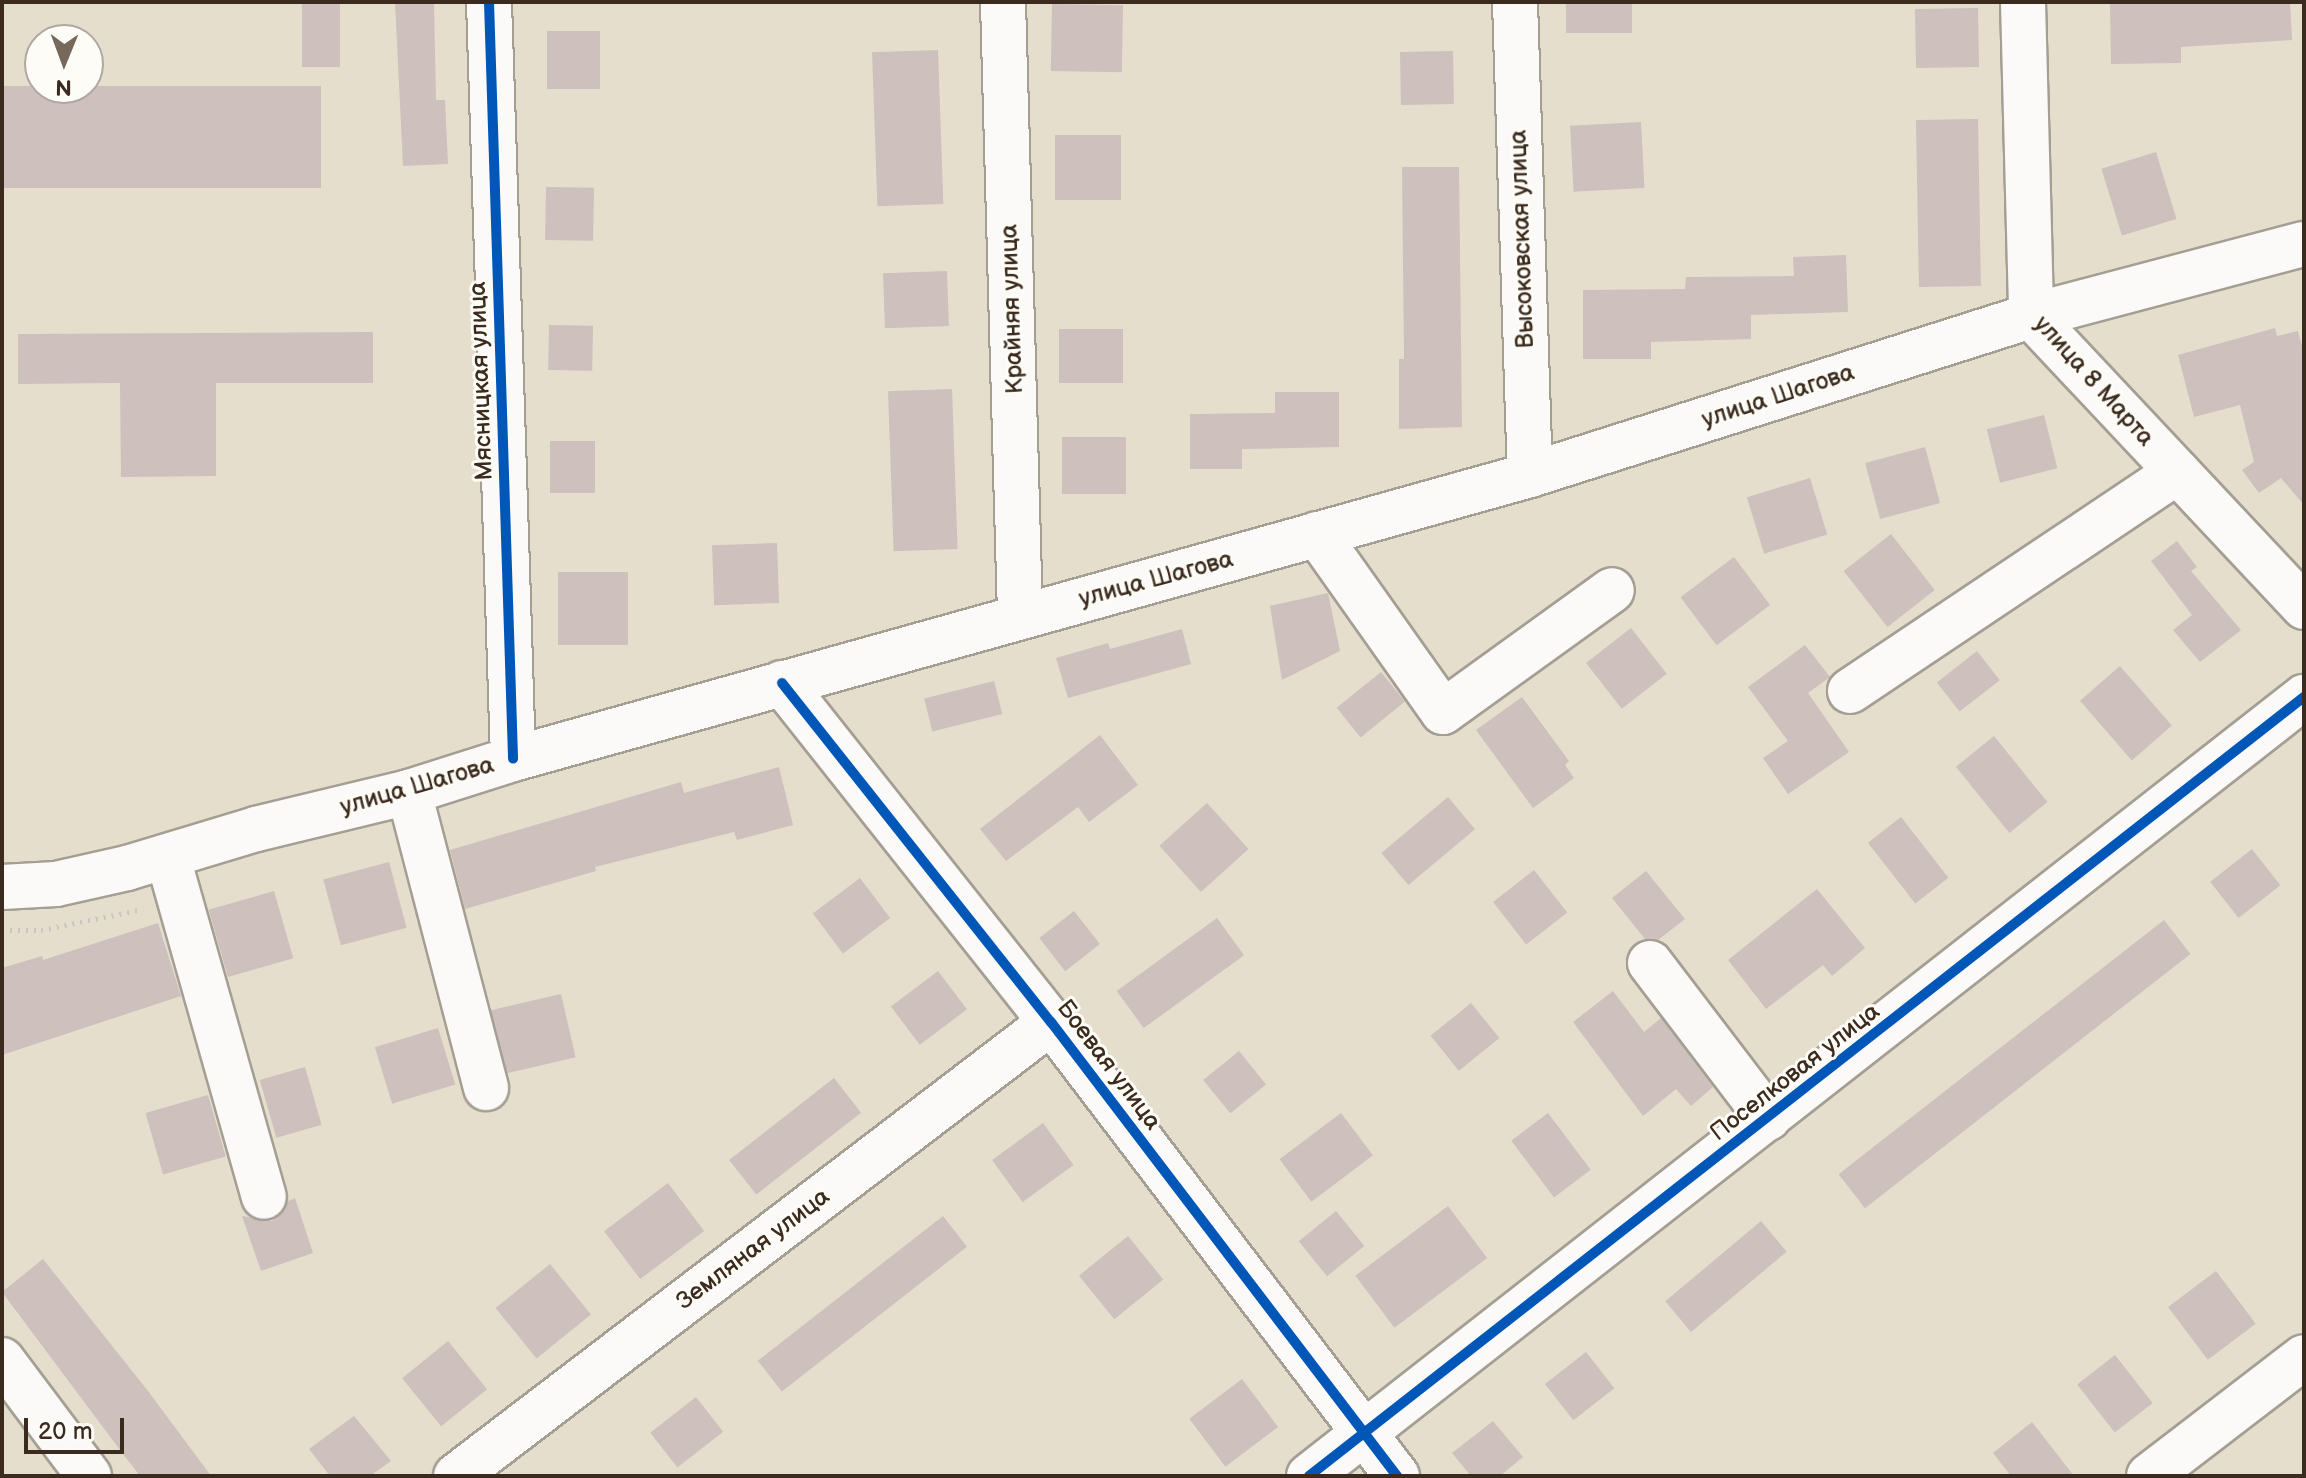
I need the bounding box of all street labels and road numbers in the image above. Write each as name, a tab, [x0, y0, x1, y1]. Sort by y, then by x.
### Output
street label: Высоковская улица	[1504, 129, 1540, 349]
street label: Крайняя улица	[995, 224, 1029, 394]
street label: Мясницкая улица	[463, 281, 499, 481]
street label: улица 8 Марта	[2028, 310, 2160, 452]
street label: улица Шагова	[1698, 358, 1858, 434]
street label: улица Шагова	[1076, 545, 1236, 613]
street label: улица Шагова	[337, 750, 497, 822]
street label: Боевая улица	[1051, 994, 1167, 1136]
street label: Поселковая улица	[1705, 997, 1885, 1147]
street label: Земляная улица	[671, 1182, 835, 1316]

